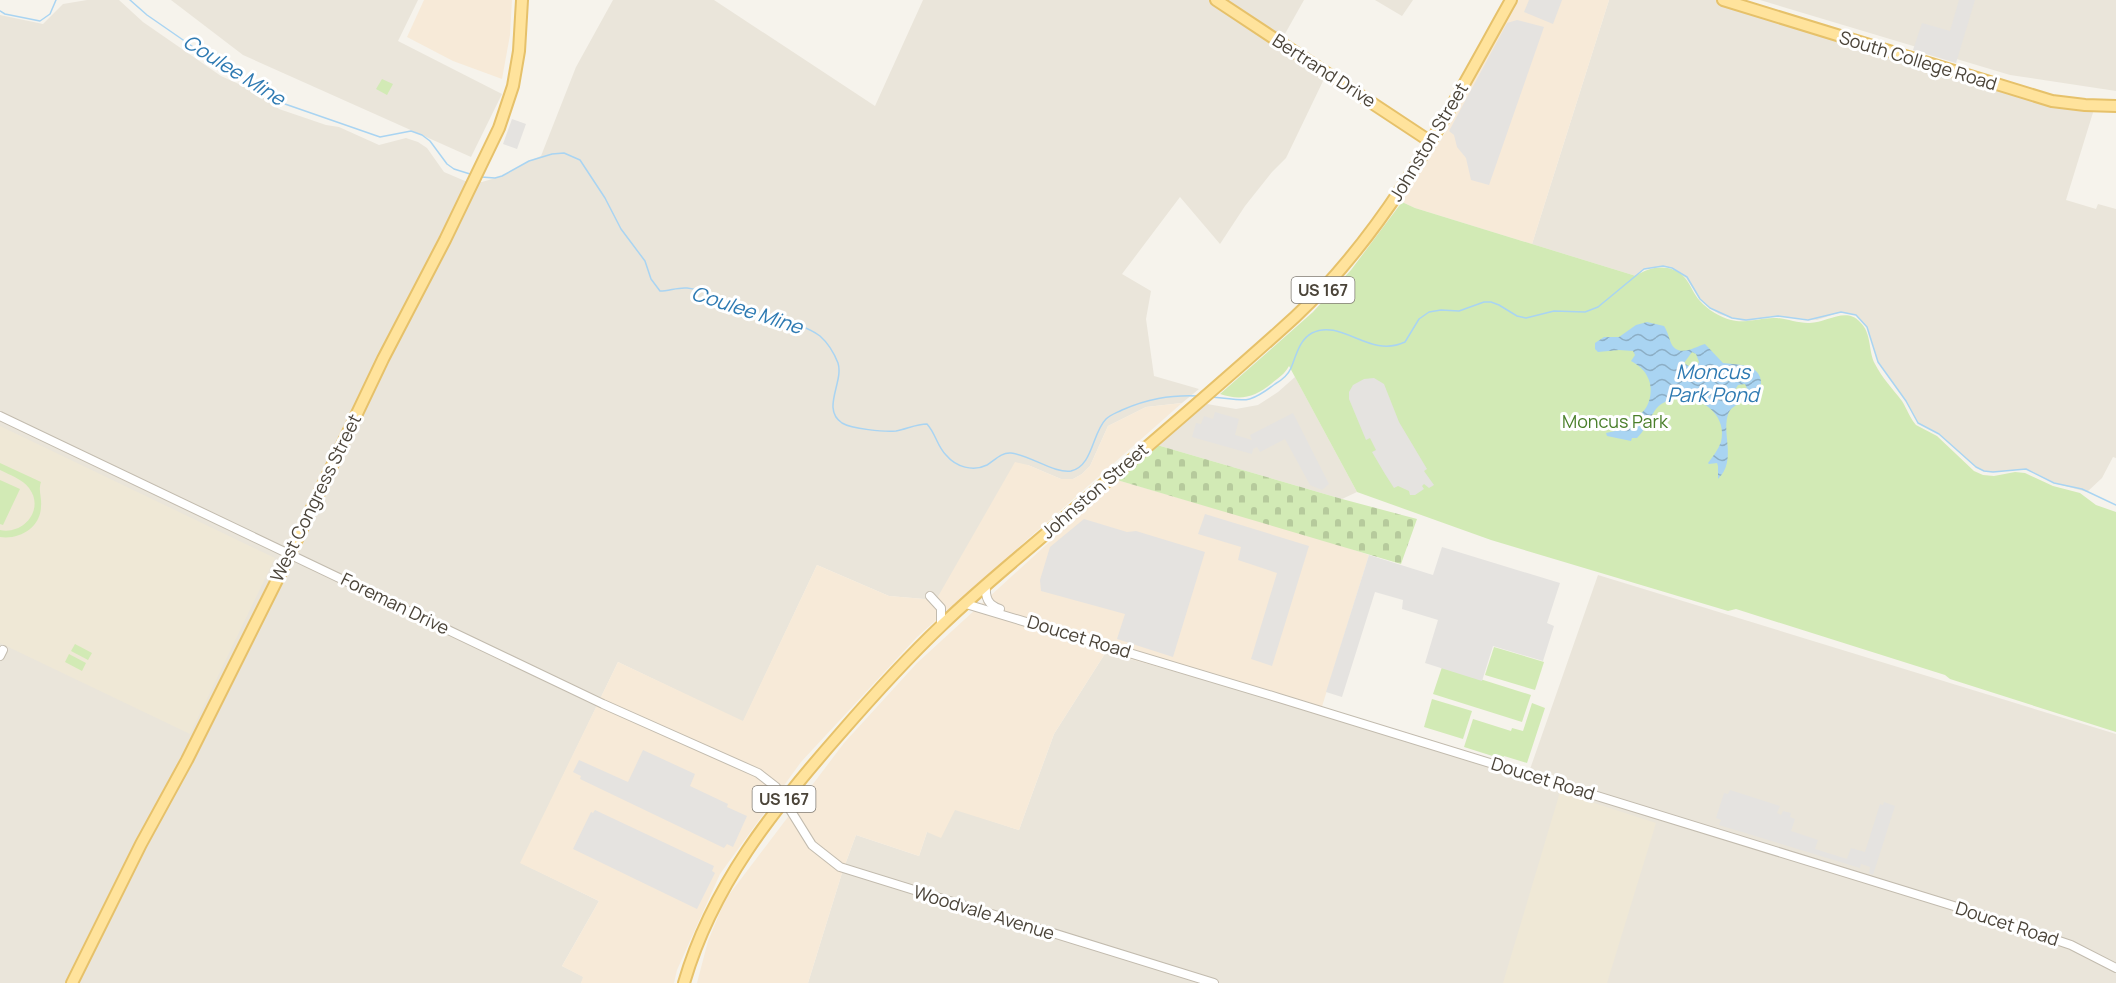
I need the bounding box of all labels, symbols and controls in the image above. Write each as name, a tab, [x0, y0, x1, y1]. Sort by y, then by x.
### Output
street label: South College Road	[1836, 25, 2000, 95]
water label: Coulee Mine	[178, 28, 291, 112]
street label: Bertrand Drive	[1268, 28, 1381, 112]
street label: Johnston Street	[1383, 78, 1473, 205]
road number: US 167	[1292, 277, 1354, 303]
water label: Coulee Mine	[688, 279, 807, 341]
water label: Moncus Park Pond	[1667, 358, 1762, 408]
park label: Moncus Park	[1562, 409, 1669, 433]
street label: West Congress Street	[264, 410, 366, 585]
street label: Johnston Street	[1036, 437, 1153, 543]
street label: Foreman Drive	[337, 567, 454, 640]
street label: Doucet Road	[1025, 609, 1134, 663]
street label: Doucet Road	[1489, 751, 1598, 805]
road number: US 167	[752, 786, 816, 812]
street label: Woodvale Avenue	[911, 879, 1058, 945]
street label: Doucet Road	[1953, 895, 2062, 951]

